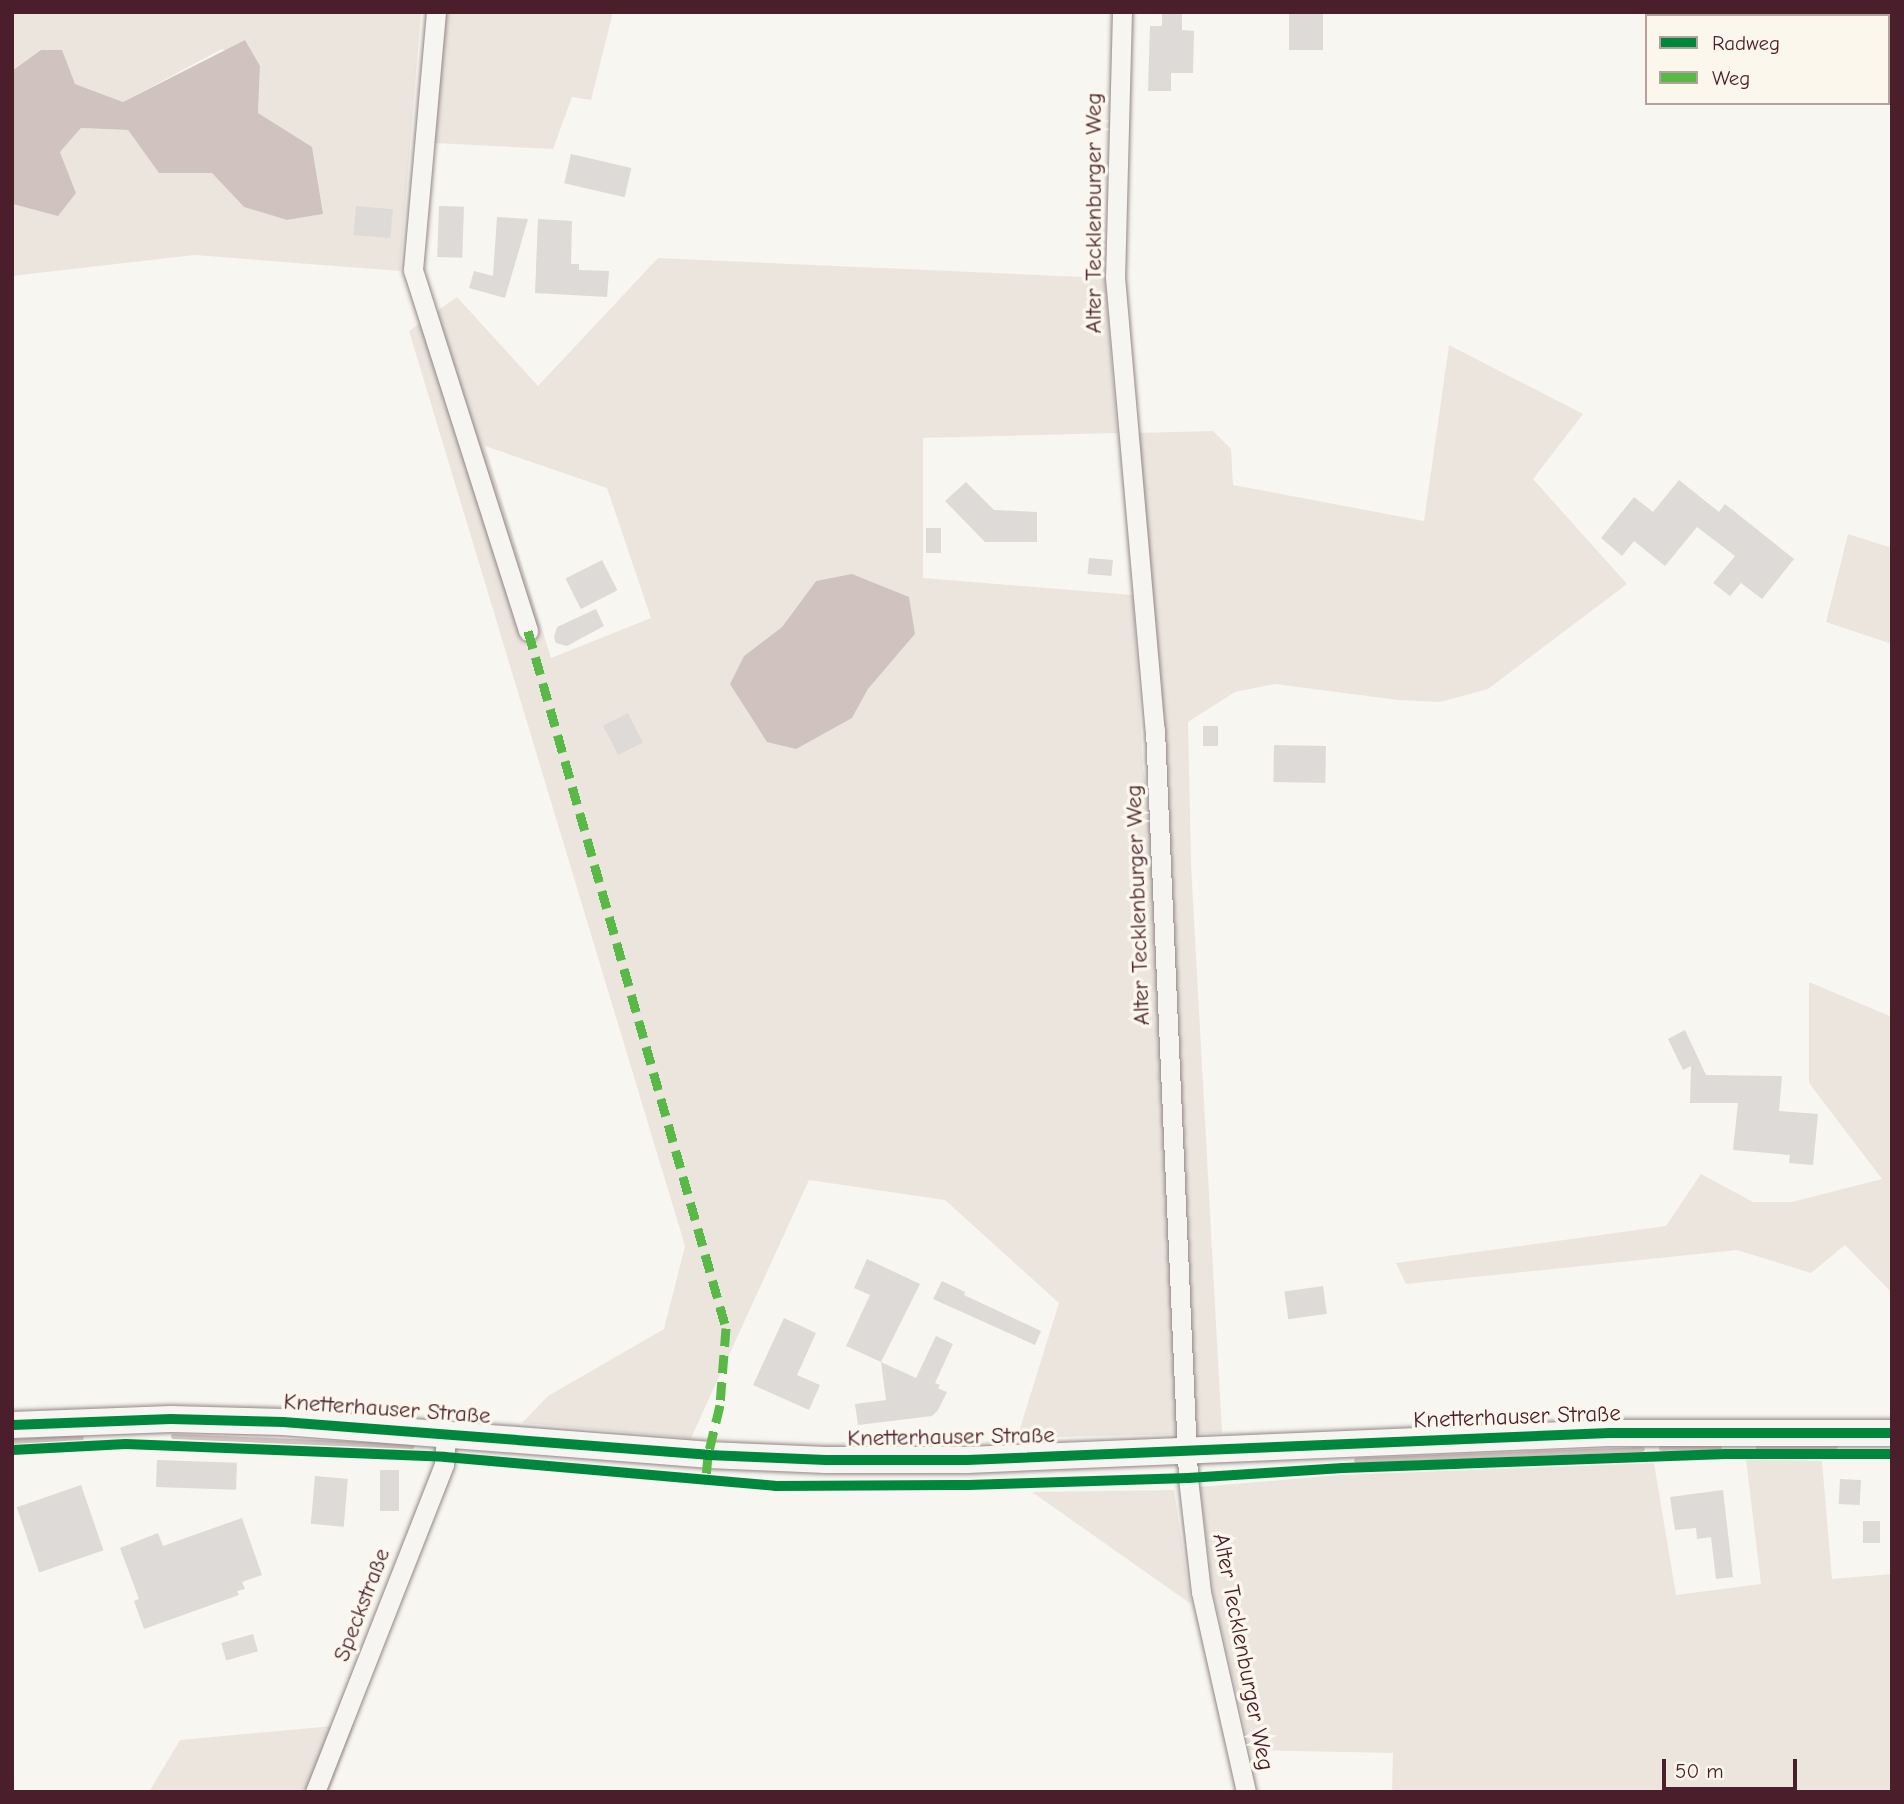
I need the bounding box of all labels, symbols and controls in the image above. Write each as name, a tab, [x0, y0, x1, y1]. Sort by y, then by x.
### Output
legend	[1645, 14, 1890, 105]
text: Radweg	[1712, 31, 1780, 55]
text: Weg	[1712, 66, 1750, 90]
street label: Alter Tecklenburger Weg	[1080, 93, 1108, 333]
street label: Alter Tecklenburger Weg	[1120, 784, 1156, 1026]
street label: Knetterhauser Straße	[283, 1388, 491, 1430]
street label: Knetterhauser Straße	[1413, 1400, 1621, 1434]
street label: Knetterhauser Straße	[847, 1421, 1055, 1453]
street label: Alter Tecklenburger Weg	[1206, 1531, 1280, 1773]
street label: Speckstraße	[328, 1545, 396, 1665]
scale bar	[1666, 1744, 1801, 1788]
text: 50 m	[1675, 1759, 1724, 1783]

